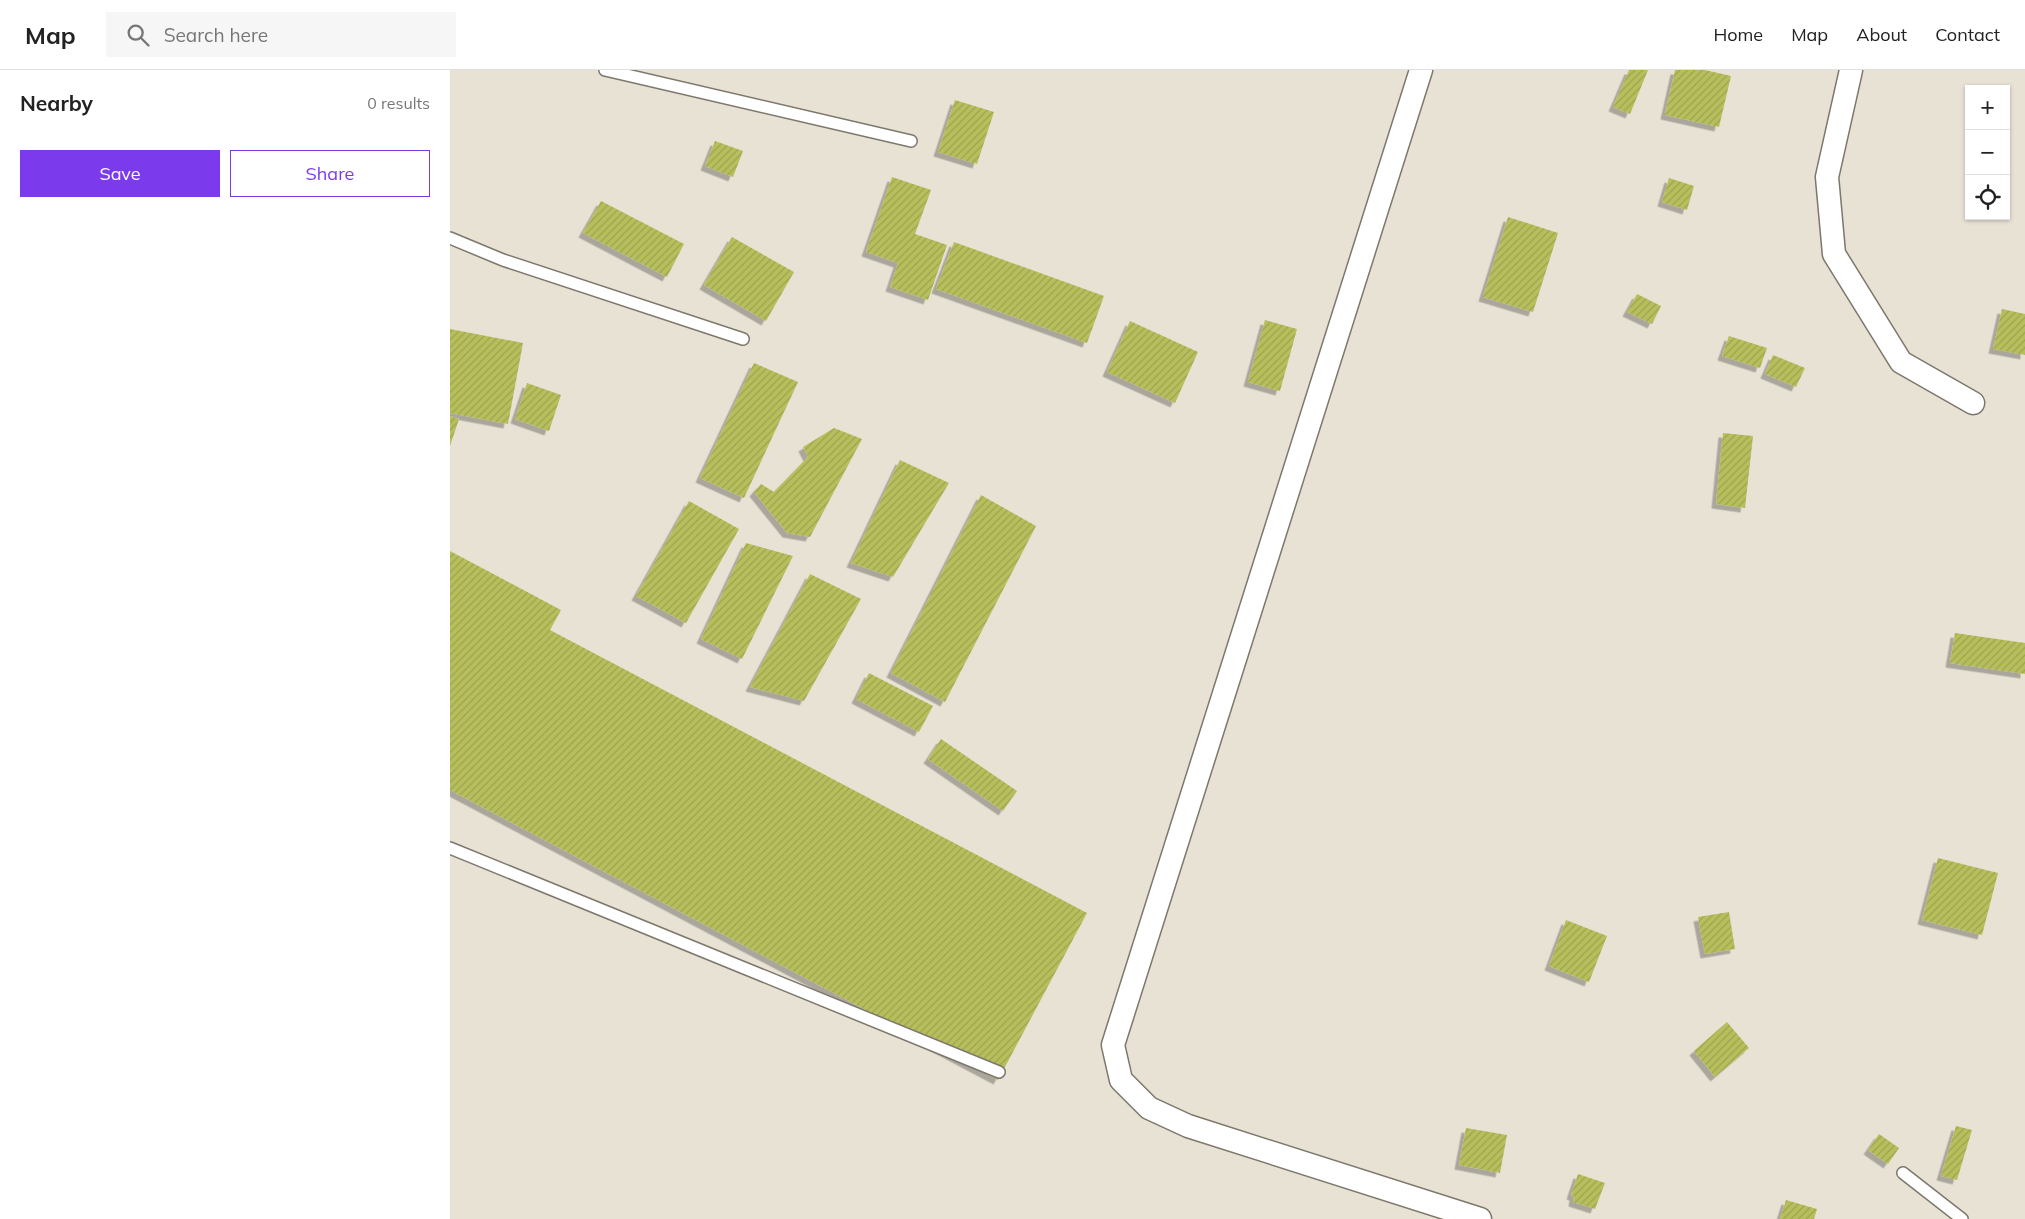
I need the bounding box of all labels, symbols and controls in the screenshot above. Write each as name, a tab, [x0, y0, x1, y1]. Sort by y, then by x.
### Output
search box	[106, 12, 456, 57]
text: Map	[25, 20, 76, 50]
icon: search	[124, 21, 152, 49]
text: Search here	[164, 23, 268, 47]
text: Home	[1713, 23, 1763, 46]
text: Map	[1791, 23, 1828, 46]
text: About	[1856, 23, 1907, 46]
text: Contact	[1935, 23, 2000, 46]
map controls	[1965, 85, 2010, 220]
button: +	[1965, 85, 2010, 130]
text: Nearby	[20, 90, 93, 116]
text: 0 results	[367, 93, 430, 113]
button: −	[1965, 130, 2010, 175]
button: Save	[20, 150, 220, 197]
button: Share	[230, 150, 430, 197]
button: locate	[1965, 175, 2010, 220]

